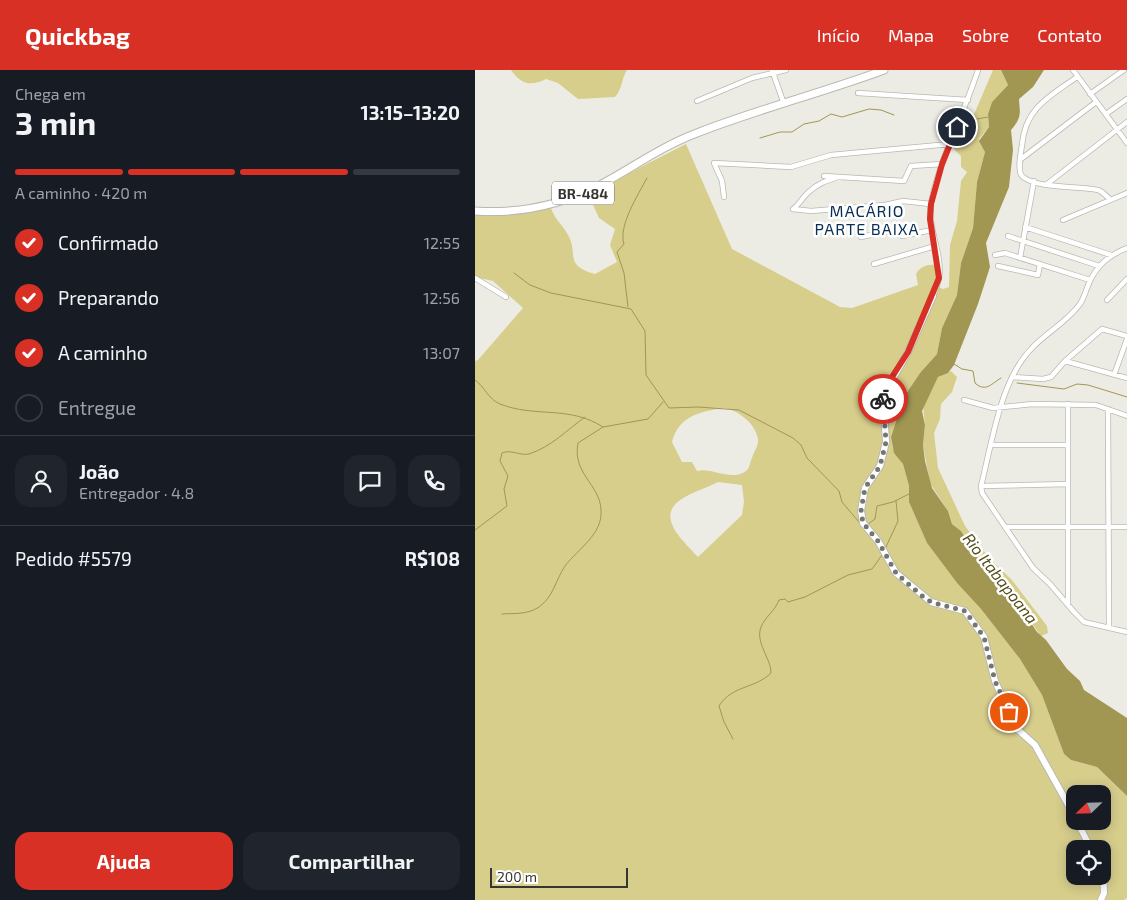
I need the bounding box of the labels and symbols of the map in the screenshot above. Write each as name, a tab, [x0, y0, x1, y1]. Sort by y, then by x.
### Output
pin	[936, 106, 978, 148]
road number: BR-484	[552, 182, 614, 204]
district label: MACÁRIO PARTE BAIXA	[814, 201, 920, 238]
courier	[858, 374, 908, 424]
water label: Rio Itabapoana	[960, 529, 1042, 627]
pin	[988, 691, 1030, 733]
north arrow	[1066, 785, 1111, 830]
scale bar	[490, 865, 627, 888]

